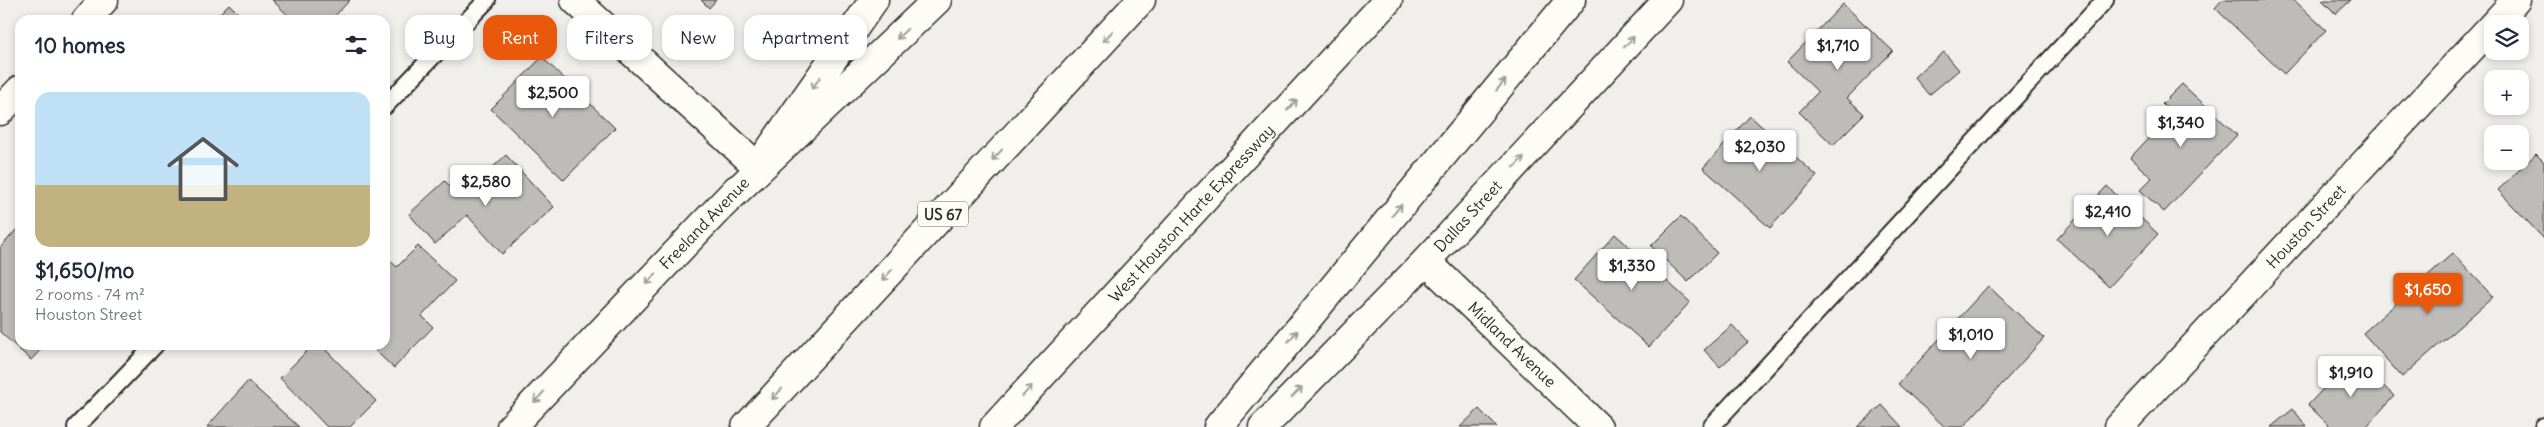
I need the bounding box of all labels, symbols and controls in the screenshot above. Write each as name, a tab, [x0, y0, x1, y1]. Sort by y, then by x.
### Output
chip: Buy	[405, 15, 473, 60]
chip: Rent	[483, 15, 557, 60]
chip: Filters	[567, 15, 652, 60]
chip: New	[662, 15, 734, 60]
chip: Apartment	[744, 15, 867, 60]
map controls	[2484, 15, 2529, 170]
button: layers	[2484, 15, 2529, 60]
one-way arrow	[895, 28, 908, 40]
pin: $1,710	[1797, 28, 1879, 71]
one-way arrow	[1102, 29, 1113, 42]
icon: filters	[342, 31, 370, 59]
text: 10 homes	[35, 32, 125, 59]
text: $1,710	[1816, 35, 1860, 55]
one-way arrow	[1623, 36, 1635, 49]
button: +	[2484, 70, 2529, 115]
pin: $2,500	[512, 76, 594, 118]
one-way arrow	[811, 76, 821, 90]
one-way arrow	[1495, 79, 1506, 92]
text: $2,500	[527, 82, 579, 102]
one-way arrow	[1286, 98, 1298, 111]
pin: $1,340	[2140, 106, 2222, 148]
text: $1,340	[2157, 112, 2205, 132]
street label: West Houston Harte Expressway	[1104, 120, 1278, 306]
icon: home	[158, 124, 248, 214]
button: −	[2484, 125, 2529, 170]
pin: $2,030	[1719, 130, 1801, 172]
text: $2,030	[1734, 136, 1786, 156]
one-way arrow	[991, 149, 1003, 162]
one-way arrow	[1513, 155, 1525, 168]
pin: $2,580	[445, 164, 527, 207]
text: $2,580	[461, 171, 511, 191]
street label: Freeland Avenue	[655, 173, 753, 273]
street label: Dallas Street	[1430, 176, 1506, 256]
street label: Houston Street	[2262, 180, 2350, 272]
pin: $2,410	[2067, 194, 2149, 237]
text: $2,410	[2085, 201, 2131, 221]
road number: US 67	[918, 202, 968, 226]
one-way arrow	[1391, 204, 1402, 217]
pin: $1,330	[1591, 248, 1673, 291]
text: $1,330	[1608, 255, 1656, 275]
text: $1,650/mo	[35, 257, 134, 284]
one-way arrow	[881, 268, 893, 281]
pin: $1,650	[2387, 272, 2469, 315]
one-way arrow	[645, 273, 657, 286]
text: $1,650	[2404, 279, 2452, 299]
text: 2 rooms · 74 m²	[35, 284, 145, 304]
street label: Midland Avenue	[1464, 297, 1561, 391]
text: Houston Street	[35, 304, 142, 324]
pin: $1,010	[1930, 318, 2012, 360]
text: $1,010	[1948, 324, 1994, 344]
one-way arrow	[1288, 329, 1299, 342]
pin: $1,910	[2310, 356, 2392, 398]
text: $1,910	[2329, 362, 2373, 382]
one-way arrow	[1021, 384, 1033, 397]
one-way arrow	[1291, 386, 1303, 399]
one-way arrow	[771, 387, 783, 400]
one-way arrow	[533, 391, 545, 404]

